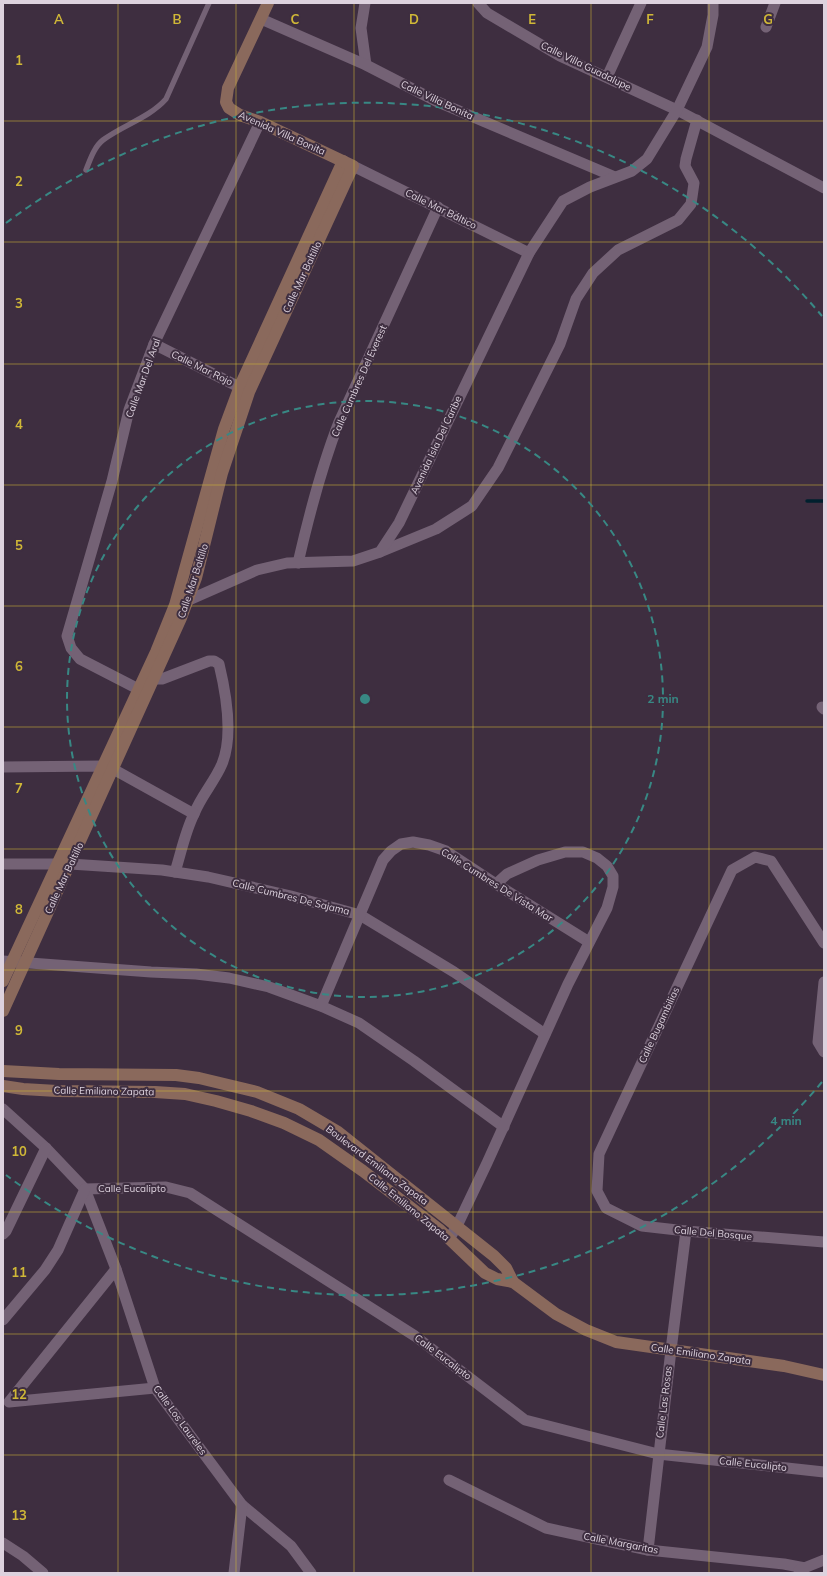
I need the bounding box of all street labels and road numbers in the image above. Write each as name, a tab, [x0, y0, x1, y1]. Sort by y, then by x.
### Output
street label: Calle Villa Guadalupe	[539, 38, 633, 94]
street label: Calle Villa Bonita	[399, 78, 475, 122]
street label: Avenida Villa Bonita	[237, 108, 327, 158]
street label: Calle Mar Báltico	[403, 186, 479, 232]
street label: Calle Mar Baltillo	[280, 239, 324, 315]
street label: Calle Cumbres Del Everest	[328, 323, 390, 439]
street label: Calle Mar Del Aral	[123, 337, 163, 419]
street label: Calle Mar Rojo	[169, 347, 235, 389]
street label: Avenida Isla Del Caribe	[407, 394, 465, 496]
street label: Calle Mar Baltillo	[175, 542, 211, 620]
street label: Calle Mar Baltillo	[42, 840, 86, 916]
street label: Calle Cumbres De Vista Mar	[439, 845, 556, 925]
street label: Calle Cumbres De Sajama	[231, 876, 351, 918]
street label: Calle Bugambilias	[636, 985, 682, 1065]
street label: Calle Emiliano Zapata	[53, 1084, 155, 1098]
street label: Boulevard Emiliano Zapata	[323, 1122, 431, 1208]
street label: Calle Emiliano Zapata	[366, 1170, 452, 1244]
street label: Calle Eucalipto	[98, 1182, 166, 1195]
street label: Calle Del Bosque	[674, 1223, 752, 1243]
street label: Calle Eucalipto	[412, 1331, 474, 1383]
street label: Calle Emiliano Zapata	[650, 1341, 752, 1367]
street label: Calle Las Rosas	[653, 1365, 675, 1439]
street label: Calle Los Laureles	[150, 1383, 210, 1457]
street label: Calle Eucalipto	[719, 1454, 788, 1474]
street label: Calle Margaritas	[582, 1529, 660, 1557]

